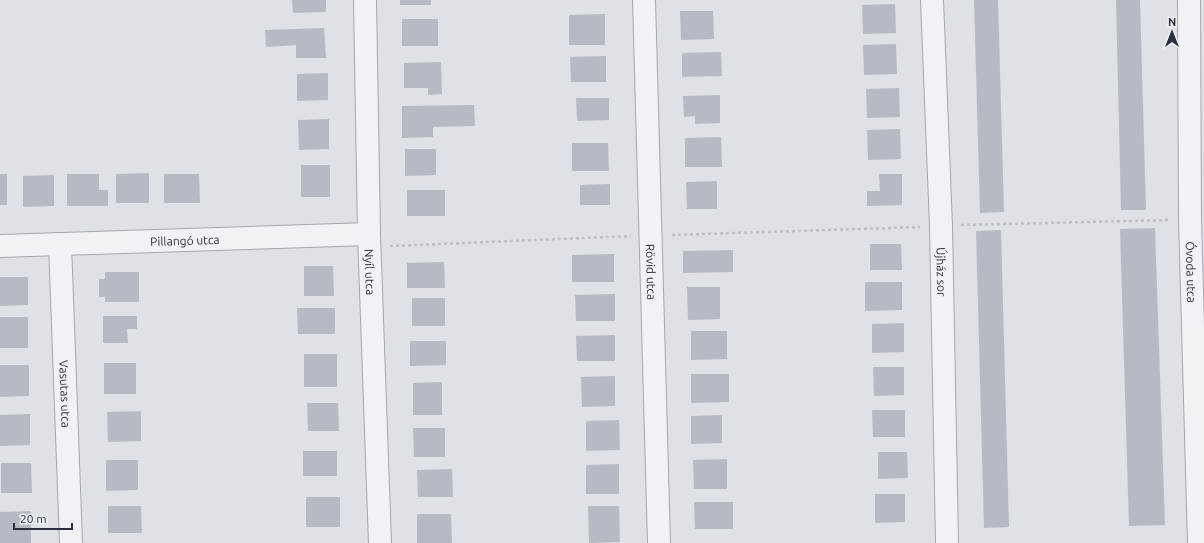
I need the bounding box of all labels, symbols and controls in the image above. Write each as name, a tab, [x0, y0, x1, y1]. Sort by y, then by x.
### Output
north arrow	[1152, 12, 1192, 52]
text: N	[1168, 16, 1176, 28]
street label: Pillangó utca	[150, 232, 220, 248]
street label: Óvoda utca	[1184, 241, 1199, 303]
street label: Rövid utca	[644, 244, 659, 300]
street label: Újház sor	[935, 247, 949, 297]
street label: Nyíl utca	[363, 248, 378, 295]
street label: Vasutas utca	[58, 360, 73, 428]
scale bar	[14, 505, 72, 531]
text: 20 m	[20, 512, 47, 525]

